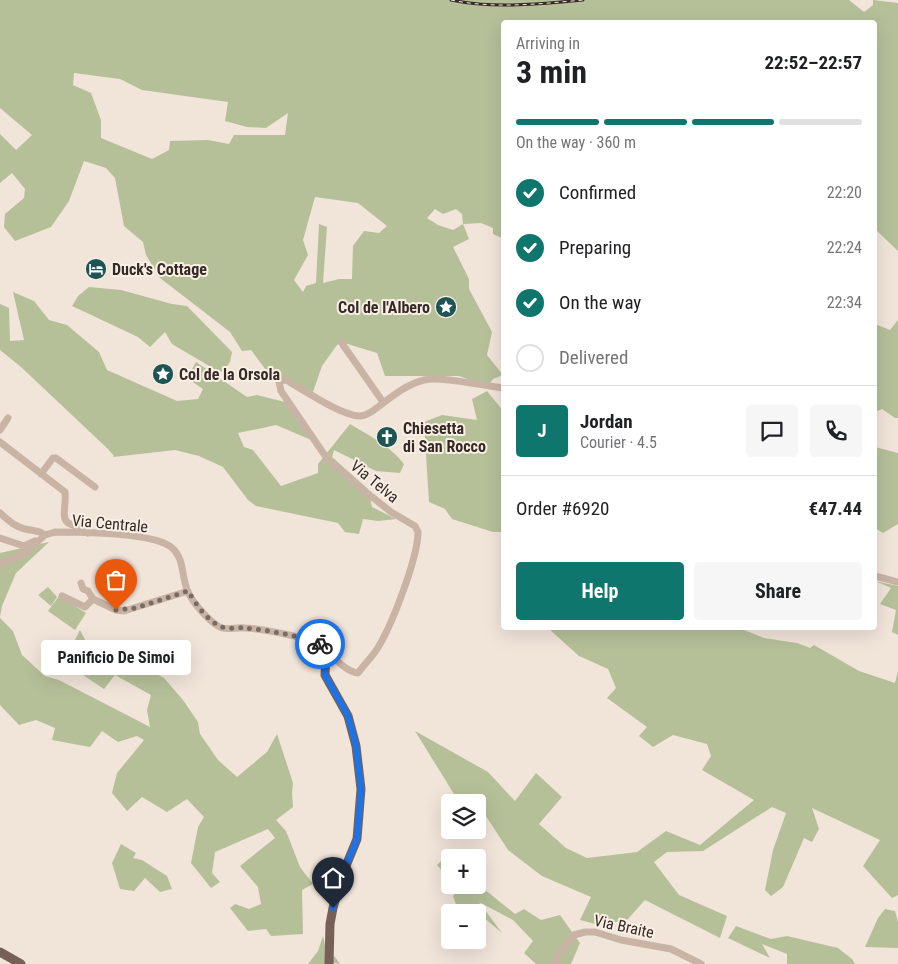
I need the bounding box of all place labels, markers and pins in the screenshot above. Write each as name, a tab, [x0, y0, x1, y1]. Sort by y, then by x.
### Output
hotel icon: Duck's Cottage	[84, 257, 108, 281]
place label: Duck's Cottage	[112, 260, 207, 279]
place icon: Col de l'Albero	[434, 295, 458, 319]
place label: Col de l'Albero	[338, 298, 430, 317]
place icon: Col de la Orsola	[151, 362, 175, 386]
place label: Col de la Orsola	[179, 365, 281, 384]
place label: Chiesetta di San Rocco	[403, 419, 486, 456]
church icon: Chiesetta di San Rocco	[375, 425, 399, 449]
pin	[95, 559, 137, 610]
callout: Panificio De Simoi	[41, 640, 191, 675]
pin	[312, 857, 354, 908]

